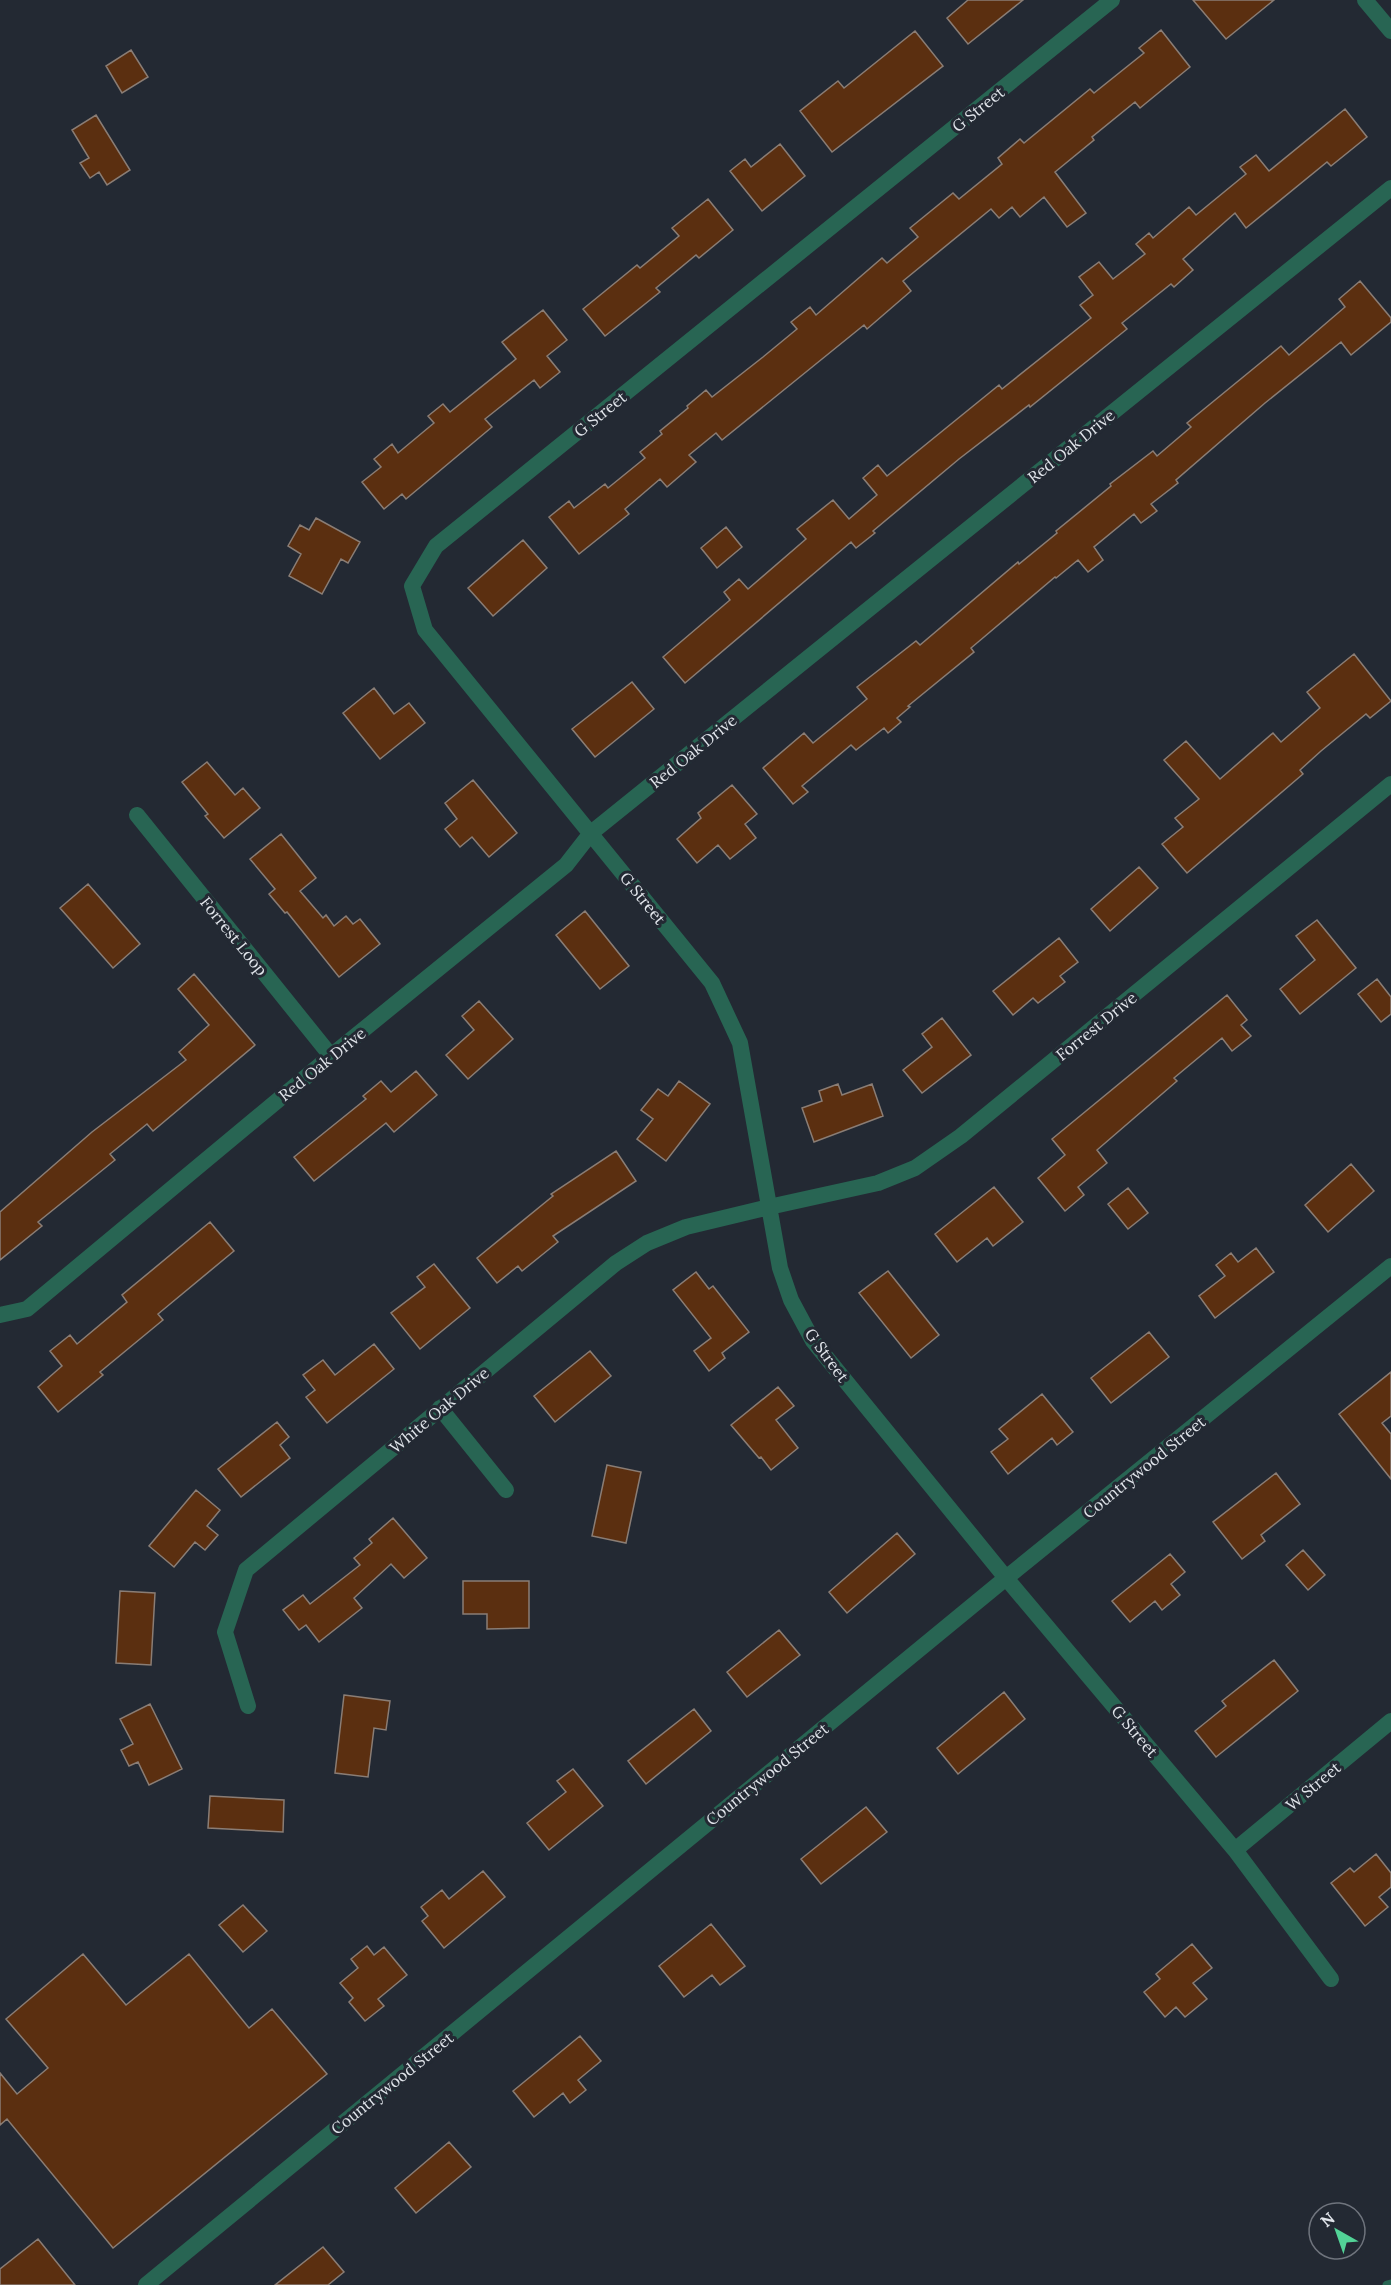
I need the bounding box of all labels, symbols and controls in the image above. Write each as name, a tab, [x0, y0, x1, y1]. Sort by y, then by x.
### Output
street label: G Street	[948, 81, 1009, 136]
street label: G Street	[570, 386, 631, 441]
street label: Red Oak Drive	[1023, 405, 1119, 487]
street label: Red Oak Drive	[645, 710, 741, 792]
street label: G Street	[616, 868, 671, 929]
street label: Forrest Loop	[196, 893, 272, 979]
street label: Forrest Drive	[1052, 987, 1141, 1065]
street label: Red Oak Drive	[274, 1023, 370, 1105]
street label: G Street	[801, 1324, 854, 1387]
street label: White Oak Drive	[385, 1362, 493, 1457]
street label: Countrywood Street	[1079, 1411, 1210, 1523]
street label: G Street	[1107, 1701, 1163, 1762]
street label: Countrywood Street	[702, 1718, 833, 1830]
street label: W Street	[1281, 1757, 1345, 1815]
street label: Countrywood Street	[327, 2027, 458, 2139]
north arrow	[1307, 2201, 1367, 2261]
text: N	[1316, 2208, 1339, 2231]

